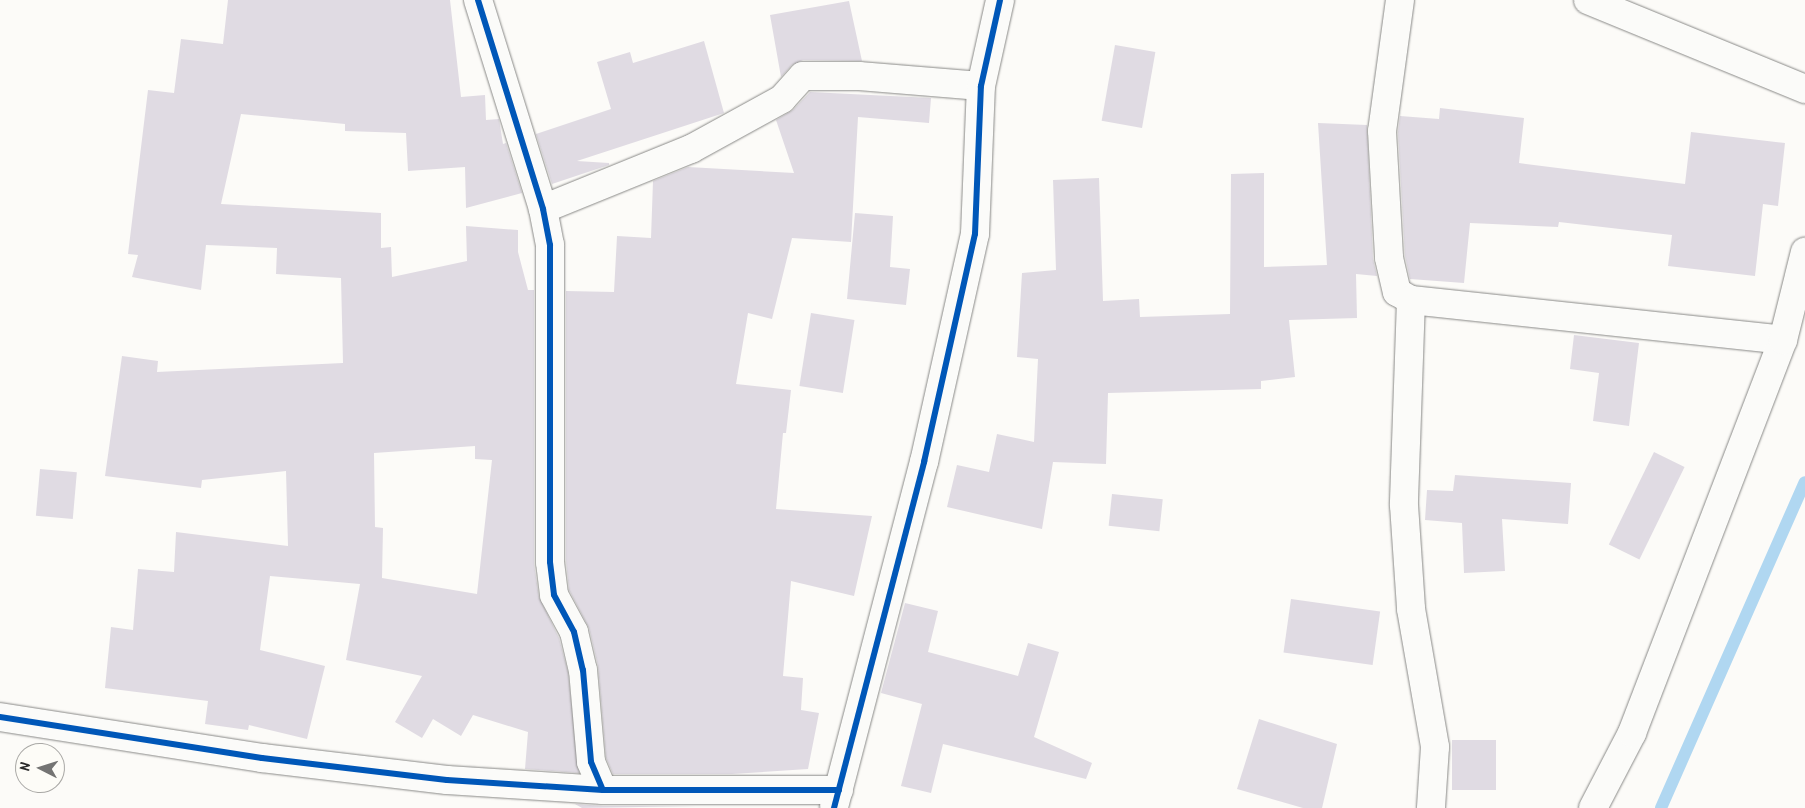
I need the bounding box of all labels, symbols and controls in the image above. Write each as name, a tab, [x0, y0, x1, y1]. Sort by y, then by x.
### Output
north arrow	[15, 743, 65, 793]
text: N	[15, 761, 37, 772]

